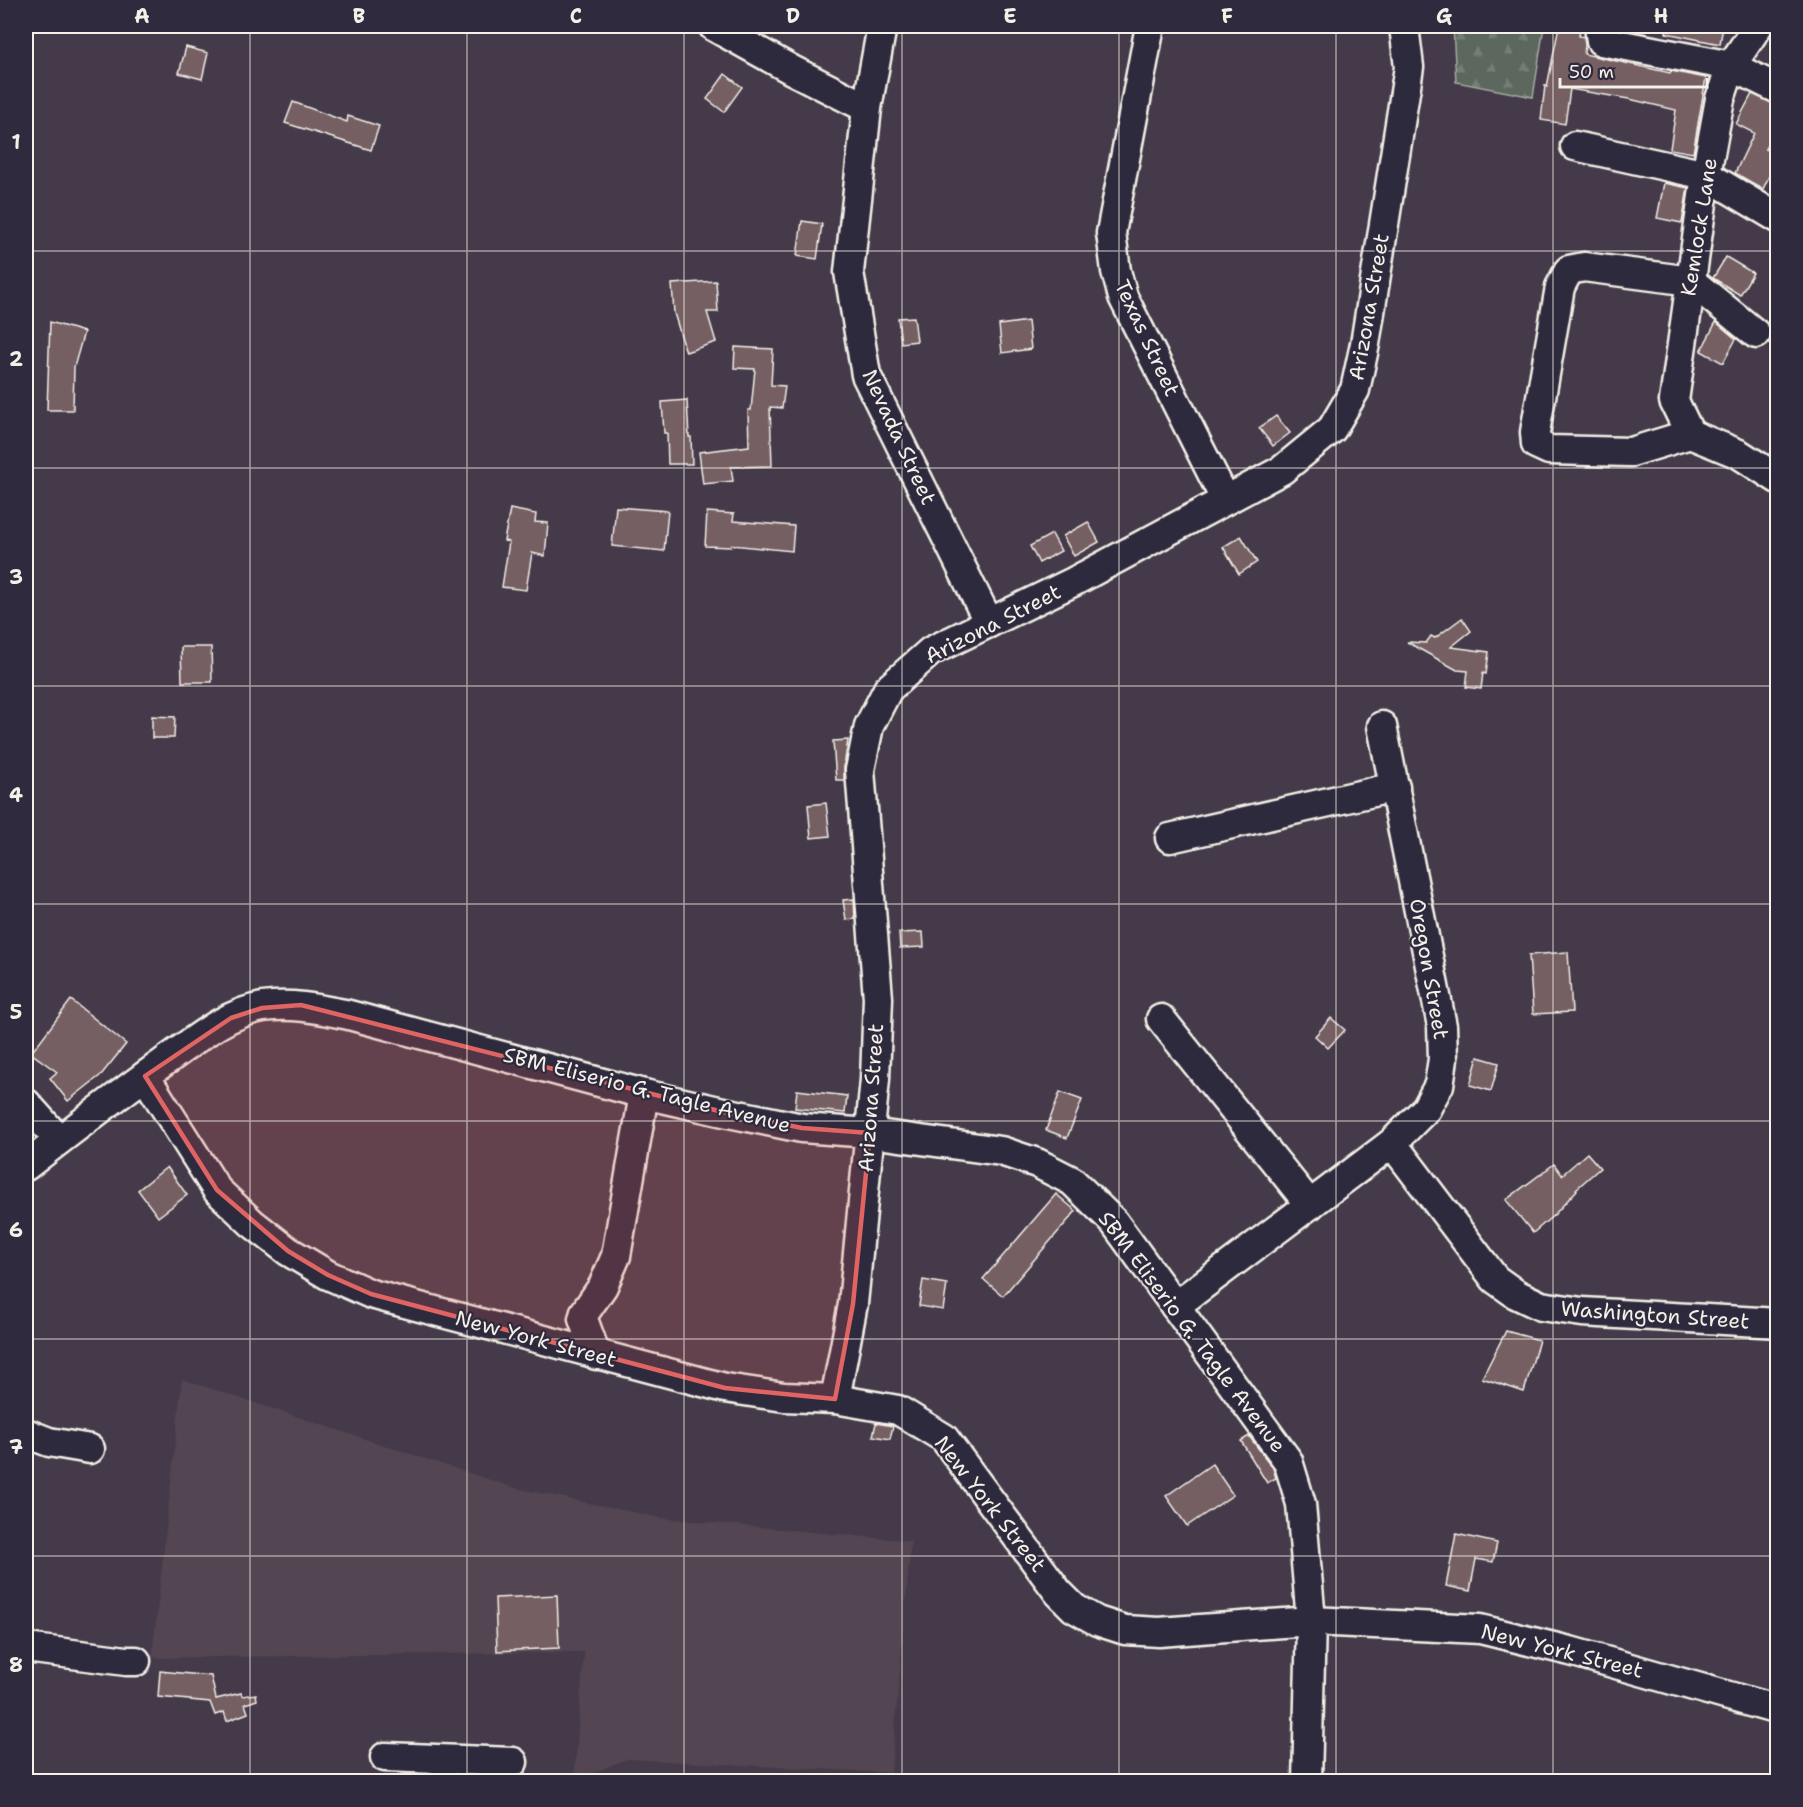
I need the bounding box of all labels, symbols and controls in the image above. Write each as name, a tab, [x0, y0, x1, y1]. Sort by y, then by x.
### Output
text: A	[134, 3, 150, 29]
text: B	[353, 3, 365, 29]
text: C	[570, 3, 582, 29]
text: D	[786, 3, 800, 29]
text: E	[1003, 3, 1017, 29]
text: F	[1221, 3, 1233, 29]
text: G	[1436, 3, 1452, 29]
text: H	[1654, 3, 1668, 29]
scale bar	[1560, 51, 1707, 89]
text: 50 m	[1569, 60, 1614, 84]
text: 1	[11, 129, 21, 155]
street label: Kemlock Lane	[1674, 156, 1724, 298]
street label: Arizona Street	[1342, 231, 1396, 383]
street label: Texas Street	[1108, 275, 1186, 401]
text: 2	[9, 346, 23, 372]
street label: Nevada Street	[855, 365, 943, 509]
text: 3	[9, 564, 23, 590]
street label: Arizona Street	[920, 578, 1066, 670]
text: 4	[9, 782, 23, 808]
street label: Oregon Street	[1403, 896, 1455, 1042]
text: 5	[10, 999, 22, 1025]
street label: Arizona Street	[852, 1023, 890, 1173]
street label: SBM Eliserio G. Tagle Avenue	[500, 1041, 794, 1139]
street label: SBM Eliserio G. Tagle Avenue	[1092, 1206, 1292, 1458]
text: 6	[9, 1217, 23, 1243]
street label: Washington Street	[1560, 1294, 1750, 1336]
street label: New York Street	[452, 1304, 620, 1374]
street label: New York Street	[928, 1430, 1052, 1578]
text: 7	[9, 1434, 23, 1460]
street label: New York Street	[1478, 1617, 1646, 1685]
text: 8	[9, 1652, 23, 1678]

